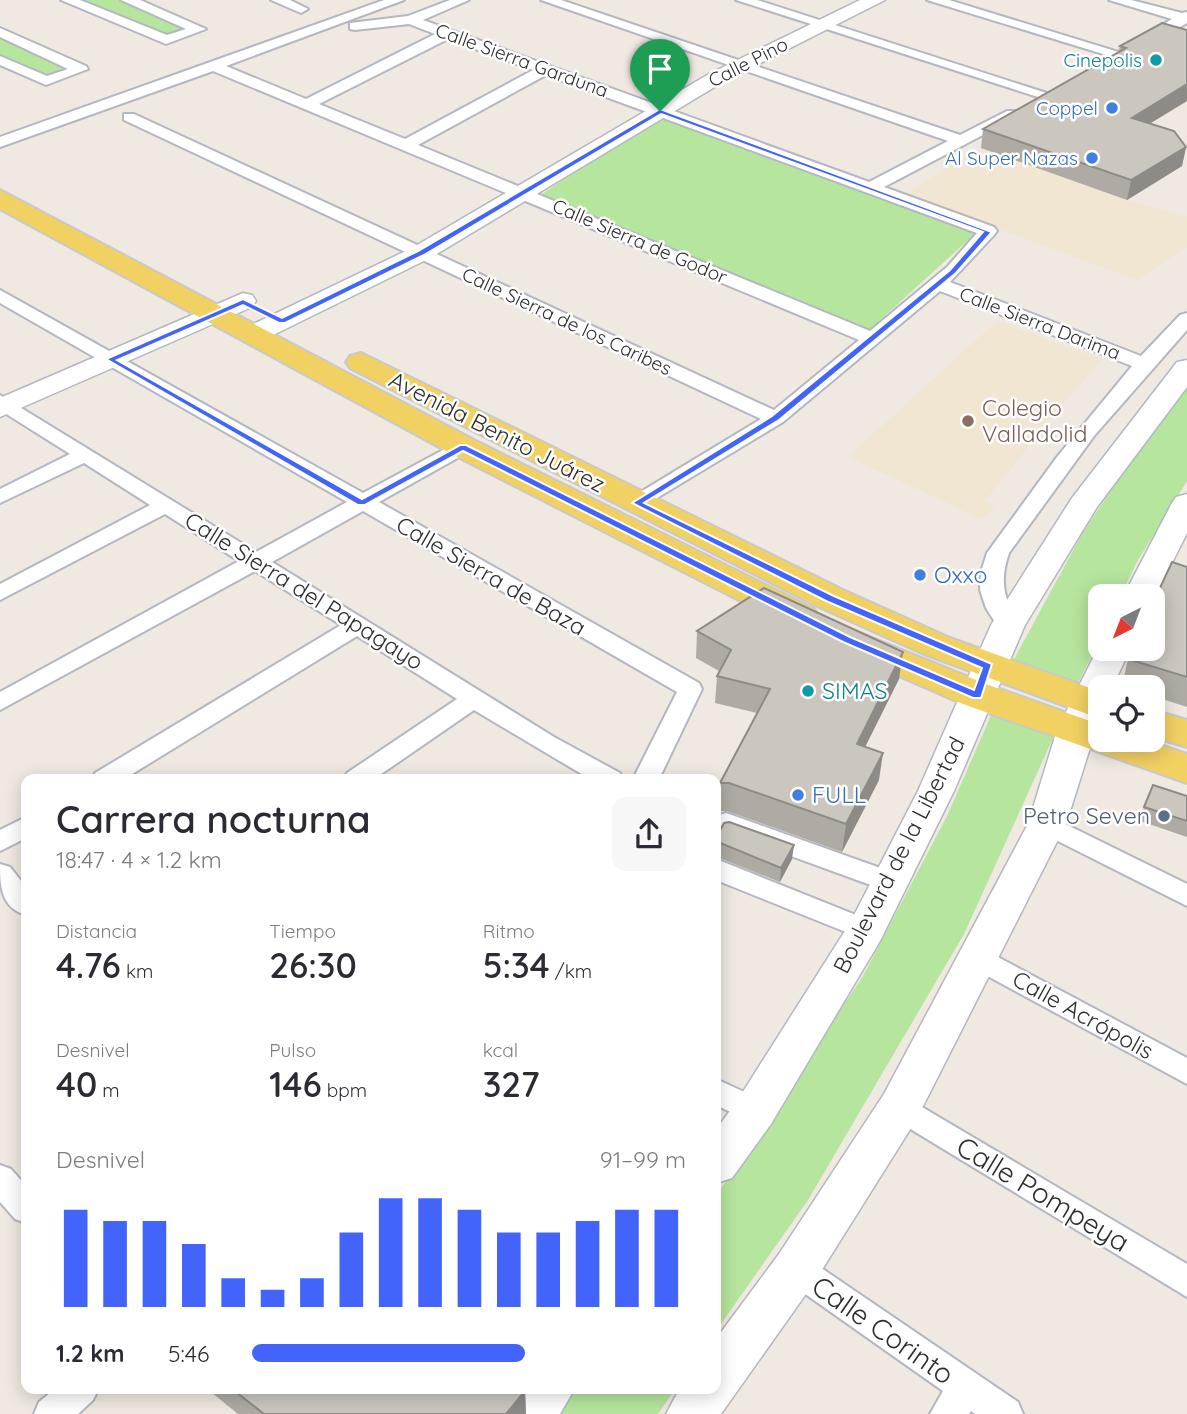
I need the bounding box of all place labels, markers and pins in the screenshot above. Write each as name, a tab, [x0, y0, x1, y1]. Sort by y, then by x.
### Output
pin	[630, 39, 690, 111]
place label: Cinepolis	[1063, 48, 1142, 72]
marker: Cinepolis	[1148, 52, 1164, 68]
place label: Coppel	[1036, 96, 1098, 120]
marker: Coppel	[1104, 100, 1120, 116]
place label: Al Super Nazas	[945, 146, 1078, 170]
marker: Al Super Nazas	[1084, 150, 1100, 166]
place label: Colegio Valladolid	[982, 393, 1087, 448]
marker: Colegio Valladolid	[960, 413, 976, 429]
place label: Oxxo	[934, 560, 987, 589]
marker: Oxxo	[912, 567, 928, 583]
place label: SIMAS	[822, 676, 888, 705]
marker: SIMAS	[800, 683, 816, 699]
place label: FULL	[812, 780, 866, 809]
marker: FULL	[790, 787, 806, 803]
place label: Petro Seven	[1023, 801, 1150, 830]
marker: Petro Seven	[1156, 808, 1172, 824]

